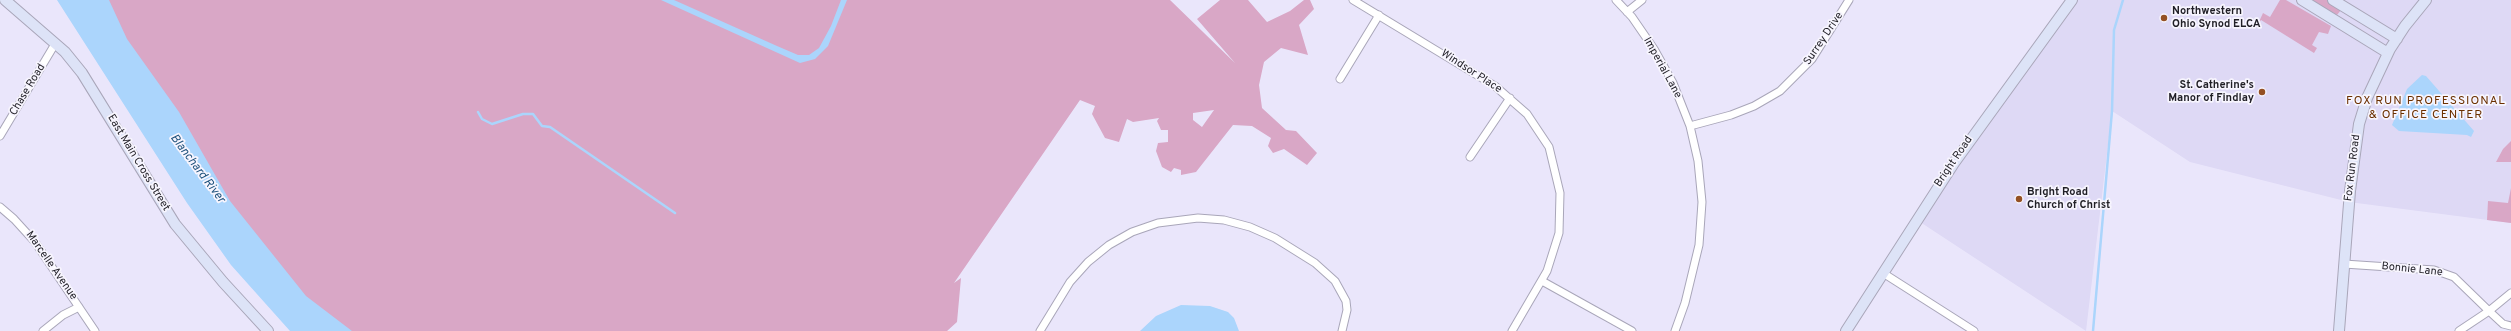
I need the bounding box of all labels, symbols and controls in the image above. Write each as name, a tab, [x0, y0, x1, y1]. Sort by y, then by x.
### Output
place label: Northwestern Ohio Synod ELCA	[2172, 5, 2261, 31]
street label: Surrey Drive	[1801, 10, 1847, 68]
marker: Northwestern Ohio Synod ELCA	[2159, 13, 2169, 23]
street label: Imperial Lane	[1640, 35, 1684, 101]
street label: Windsor Place	[1438, 47, 1504, 97]
street label: Chase Road	[7, 62, 49, 118]
place label: St. Catherine's Manor of Findlay	[2168, 79, 2254, 105]
marker: St. Catherine's Manor of Findlay	[2257, 87, 2267, 97]
district label: FOX RUN PROFESSIONAL & OFFICE CENTER	[2346, 95, 2506, 123]
street label: East Main Cross Street	[104, 112, 172, 214]
water label: Blanchard River	[166, 132, 228, 206]
street label: Bright Road	[1932, 134, 1976, 190]
street label: Fox Run Road	[2342, 134, 2364, 202]
place label: Bright Road Church of Christ	[2027, 186, 2110, 212]
marker: Bright Road Church of Christ	[2014, 194, 2024, 204]
street label: Marcelle Avenue	[22, 229, 80, 303]
street label: Bonnie Lane	[2381, 260, 2443, 280]

